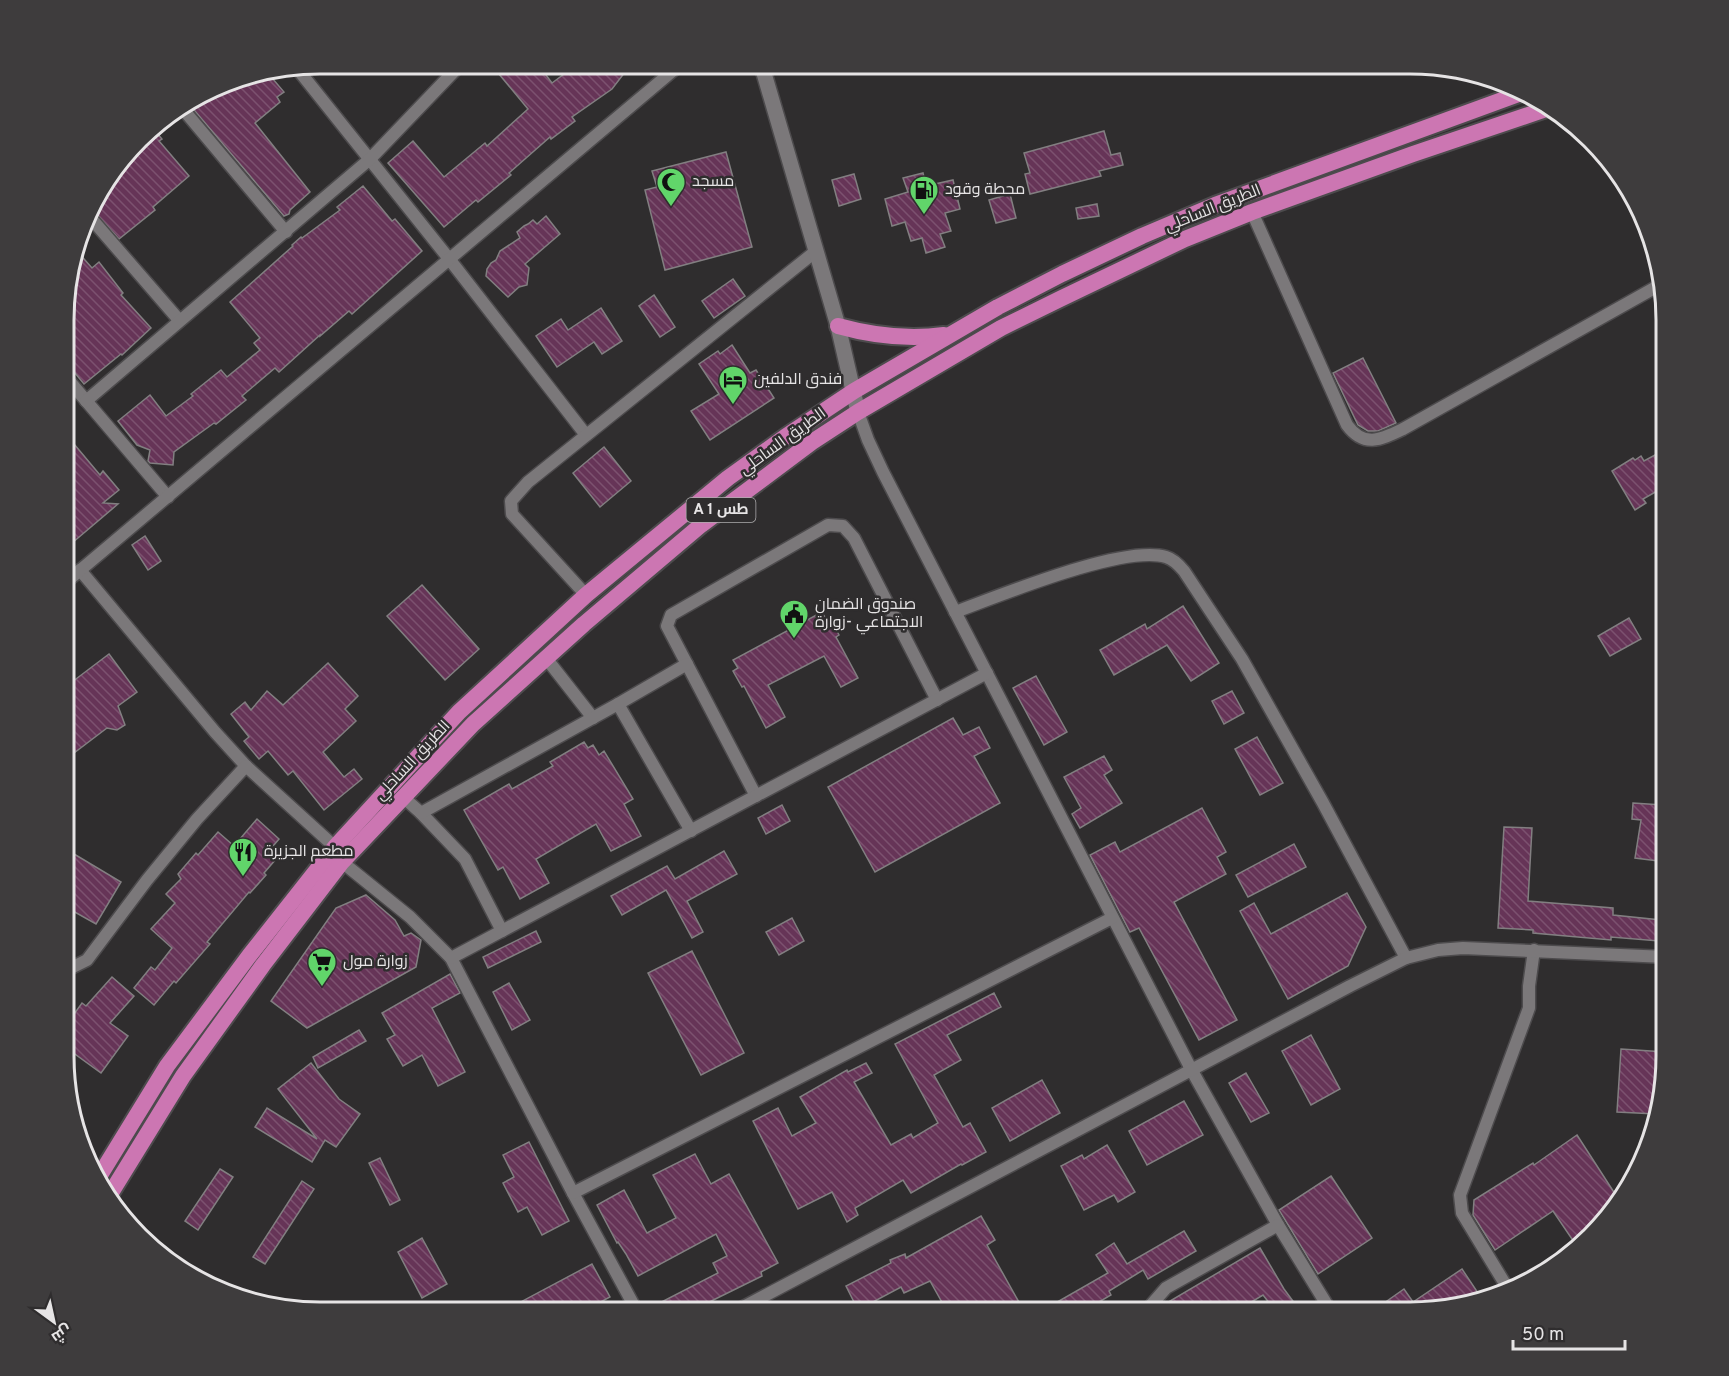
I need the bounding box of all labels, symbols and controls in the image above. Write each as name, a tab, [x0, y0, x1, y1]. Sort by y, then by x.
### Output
mosque icon: مسجد	[655, 166, 687, 208]
place label: مسجد	[692, 172, 734, 192]
fuel station icon: محطة وقود	[908, 174, 940, 216]
place label: محطة وقود	[945, 180, 1025, 200]
street label: الطريق الساحلي	[1162, 181, 1265, 239]
hotel icon: فندق الدلفين	[717, 364, 749, 406]
place label: فندق الدلفين	[754, 370, 842, 390]
street label: الطريق الساحلي	[736, 404, 831, 482]
road number: A 1 طس	[686, 498, 756, 522]
place label: صندوق الضمان الاجتماعي -زوارة	[815, 595, 923, 635]
public building icon: صندوق الضمان الاجتماعي -زوارة	[778, 598, 810, 640]
street label: الطريق الساحلي	[371, 717, 457, 806]
restaurant icon: مطعم الجزيرة	[227, 836, 259, 878]
place label: مطعم الجزيرة	[264, 842, 354, 862]
supermarket icon: زوارة مول	[306, 946, 338, 988]
place label: زوارة مول	[343, 952, 408, 972]
north arrow	[24, 1292, 84, 1352]
scale bar	[1513, 1313, 1626, 1351]
text: ش	[47, 1319, 75, 1347]
text: 50 m	[1522, 1324, 1564, 1347]

